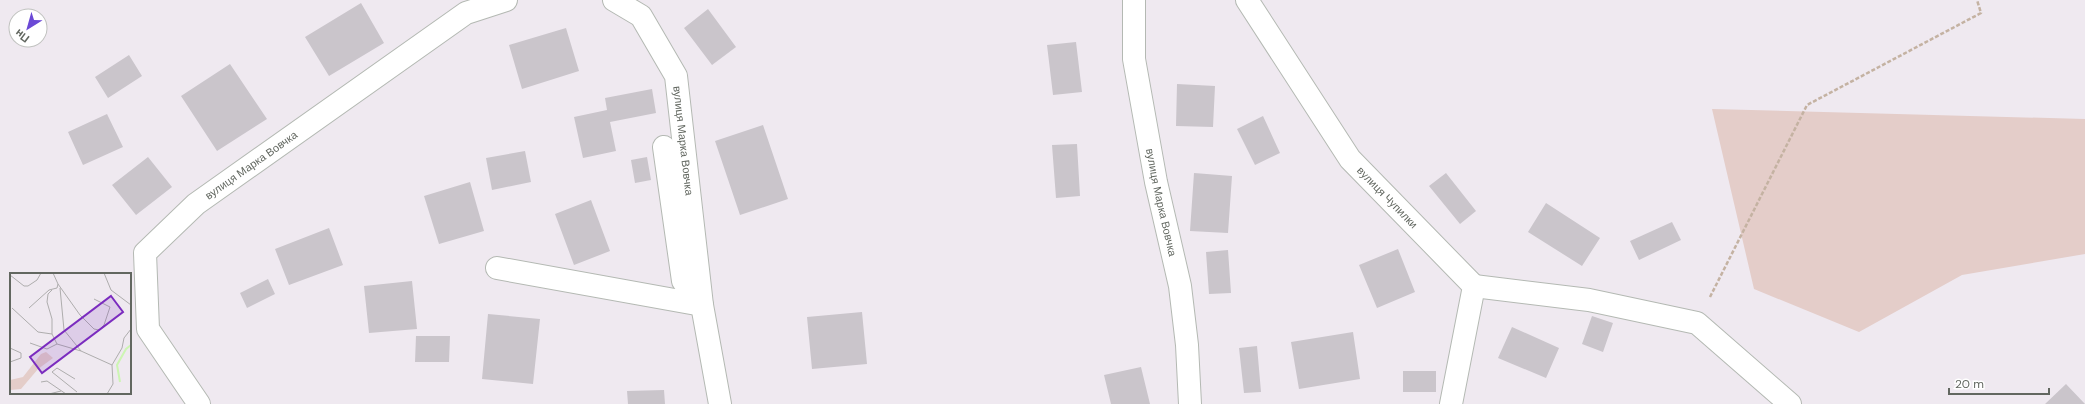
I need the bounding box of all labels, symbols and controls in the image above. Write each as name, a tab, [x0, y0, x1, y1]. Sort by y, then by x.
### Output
north arrow	[8, 8, 48, 48]
text: Пн	[12, 26, 32, 46]
street label: вулиця Марка Вовчка	[670, 85, 697, 197]
street label: вулиця Марка Вовчка	[202, 127, 301, 203]
street label: вулиця Марка Вовчка	[1143, 147, 1180, 259]
street label: вулиця Чупилки	[1354, 163, 1421, 231]
inset map	[10, 273, 131, 394]
scale bar	[1949, 370, 2049, 396]
text: 20 m	[1955, 376, 1984, 392]

